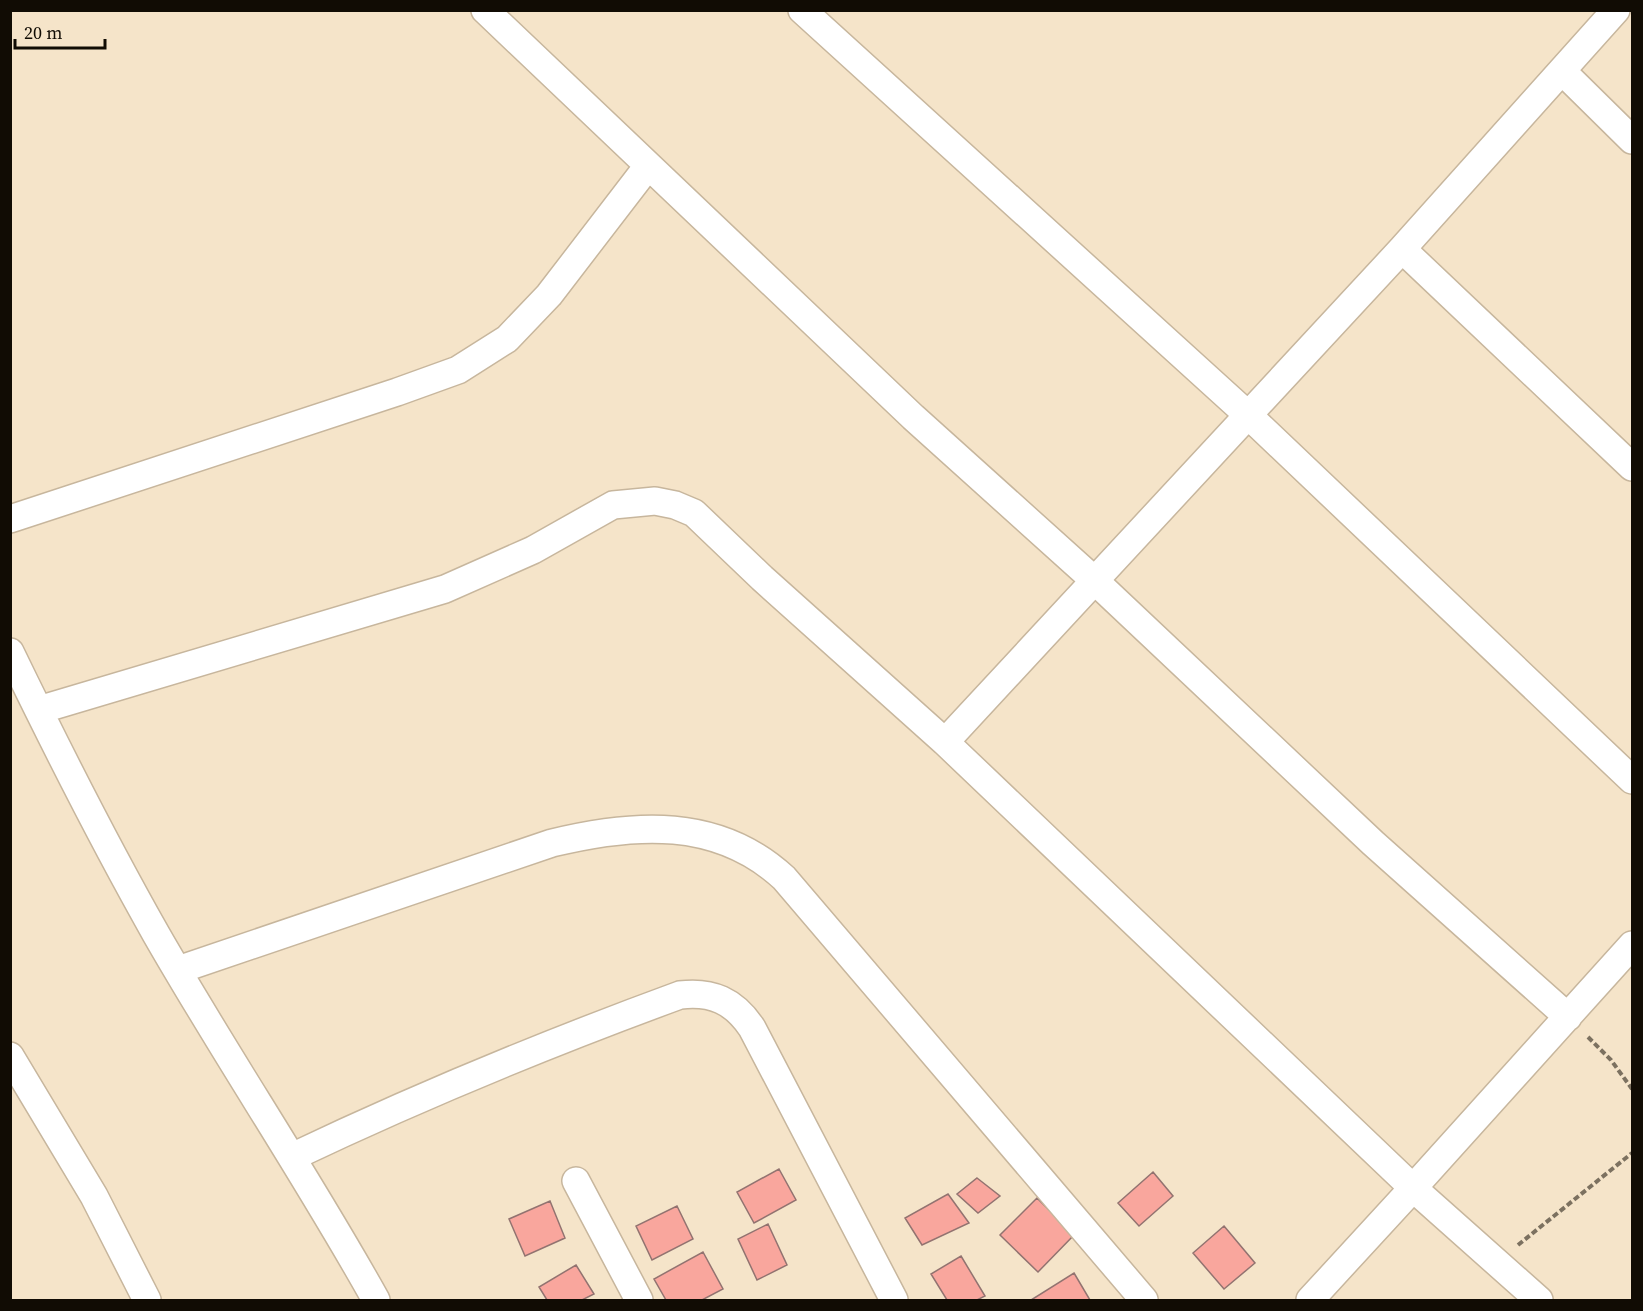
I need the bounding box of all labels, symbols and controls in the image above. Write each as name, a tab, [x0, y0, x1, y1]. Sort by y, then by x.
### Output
scale bar	[15, 12, 105, 50]
text: 20 m	[24, 20, 62, 45]

